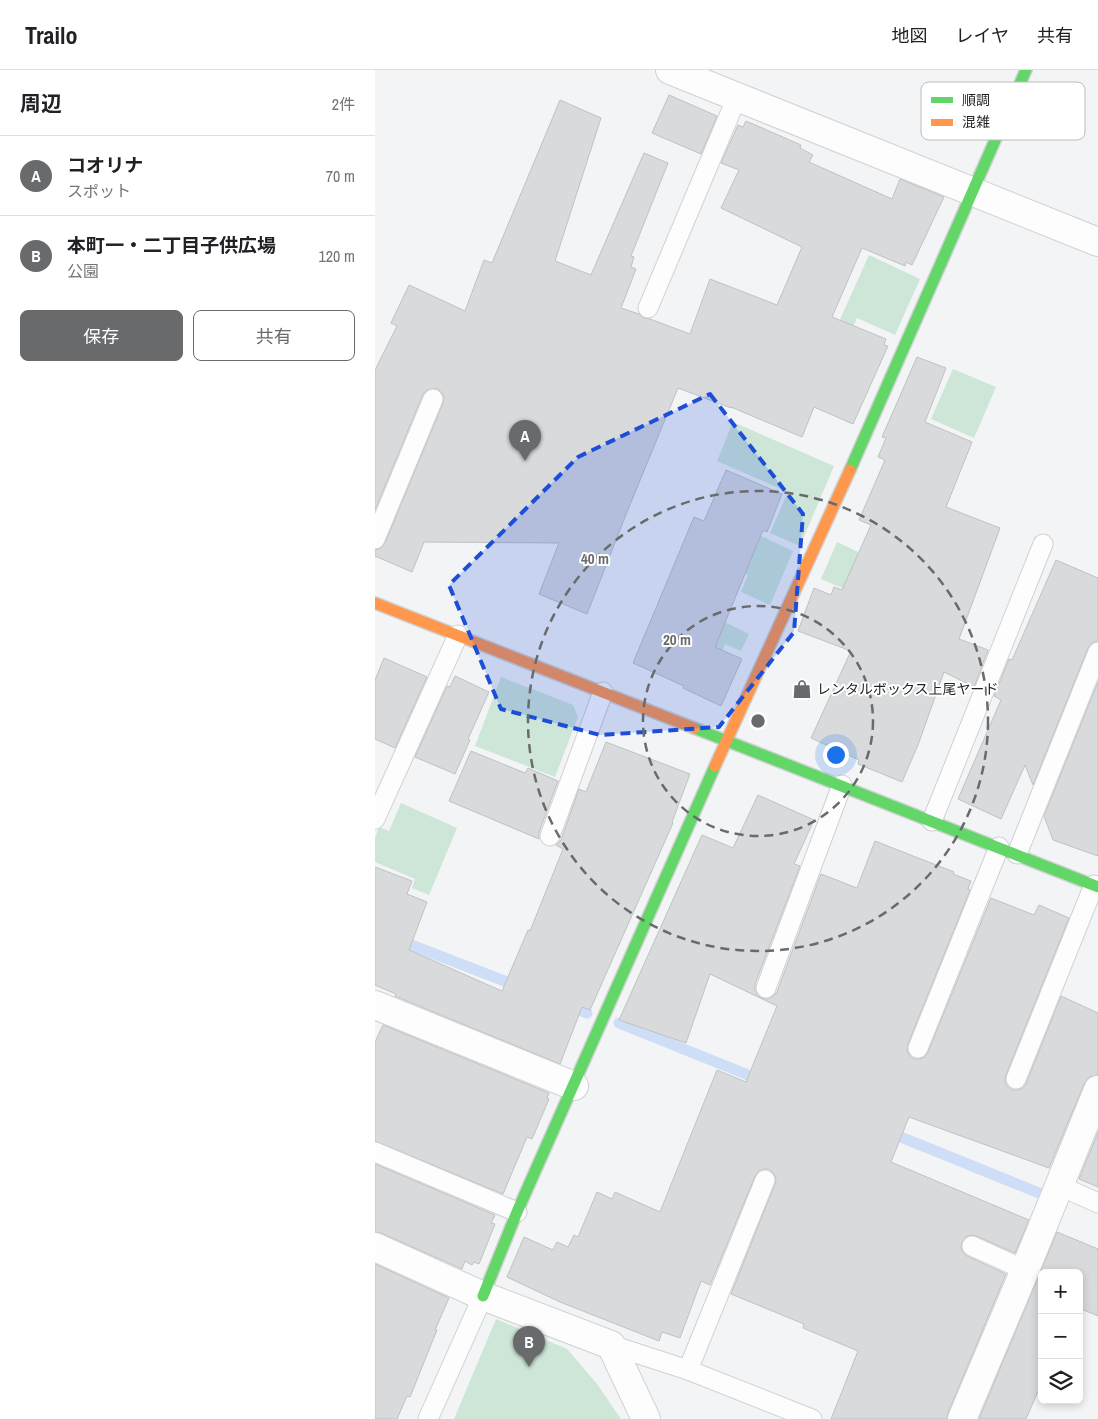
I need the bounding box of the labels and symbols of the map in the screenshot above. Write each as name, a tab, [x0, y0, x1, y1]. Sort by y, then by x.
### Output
legend	[921, 82, 1085, 140]
text: 順調	[962, 91, 990, 109]
text: 混雑	[962, 113, 990, 131]
pin: A	[509, 420, 541, 461]
text: 40 m	[581, 548, 609, 569]
text: 20 m	[663, 629, 691, 650]
shop icon: レンタルボックス上尾ヤード	[791, 678, 813, 700]
place label: レンタルボックス上尾ヤード	[817, 680, 999, 698]
centre of rings	[749, 712, 767, 730]
your location	[823, 742, 849, 768]
pin: B	[513, 1326, 545, 1367]

